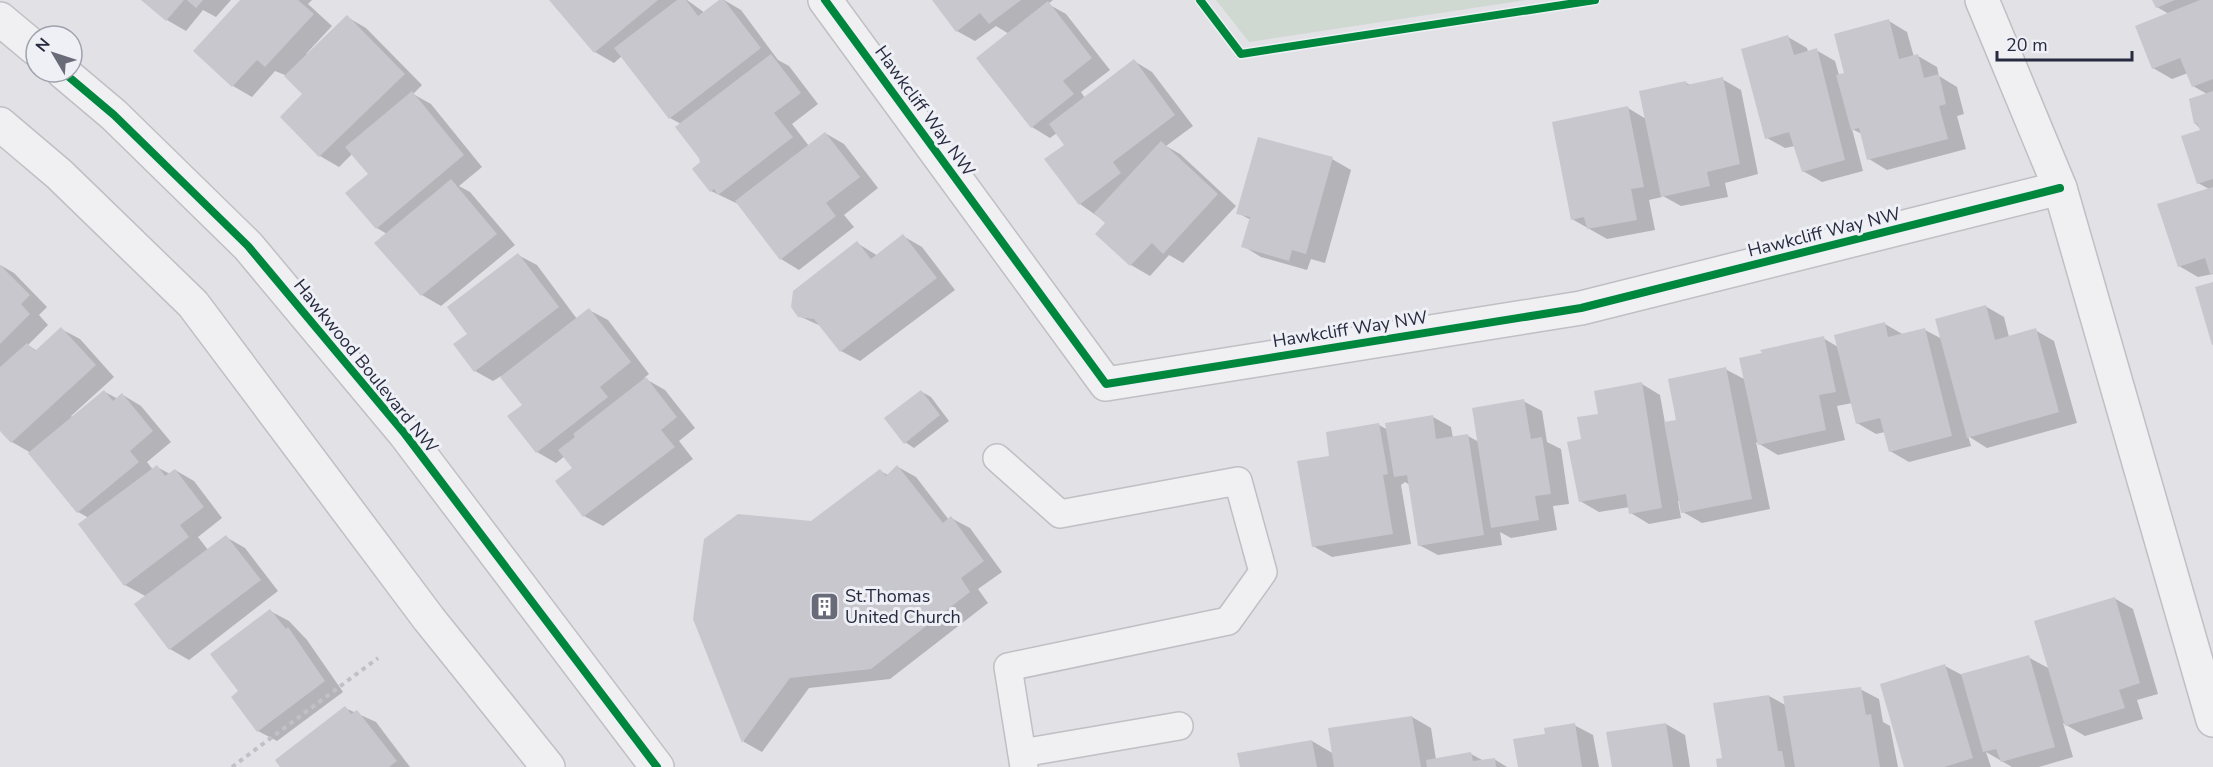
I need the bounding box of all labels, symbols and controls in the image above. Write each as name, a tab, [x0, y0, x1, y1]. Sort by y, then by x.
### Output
north arrow	[24, 24, 84, 84]
scale bar	[1997, 24, 2132, 62]
text: 20 m	[2006, 33, 2048, 57]
text: N	[31, 34, 55, 57]
street label: Hawkcliff Way NW	[869, 41, 981, 181]
street label: Hawkcliff Way NW	[1745, 201, 1903, 263]
street label: Hawkwood Boulevard NW	[288, 274, 444, 458]
street label: Hawkcliff Way NW	[1271, 305, 1429, 353]
place label: St.Thomas United Church	[845, 584, 961, 629]
building icon: St.Thomas United Church	[808, 590, 840, 622]

